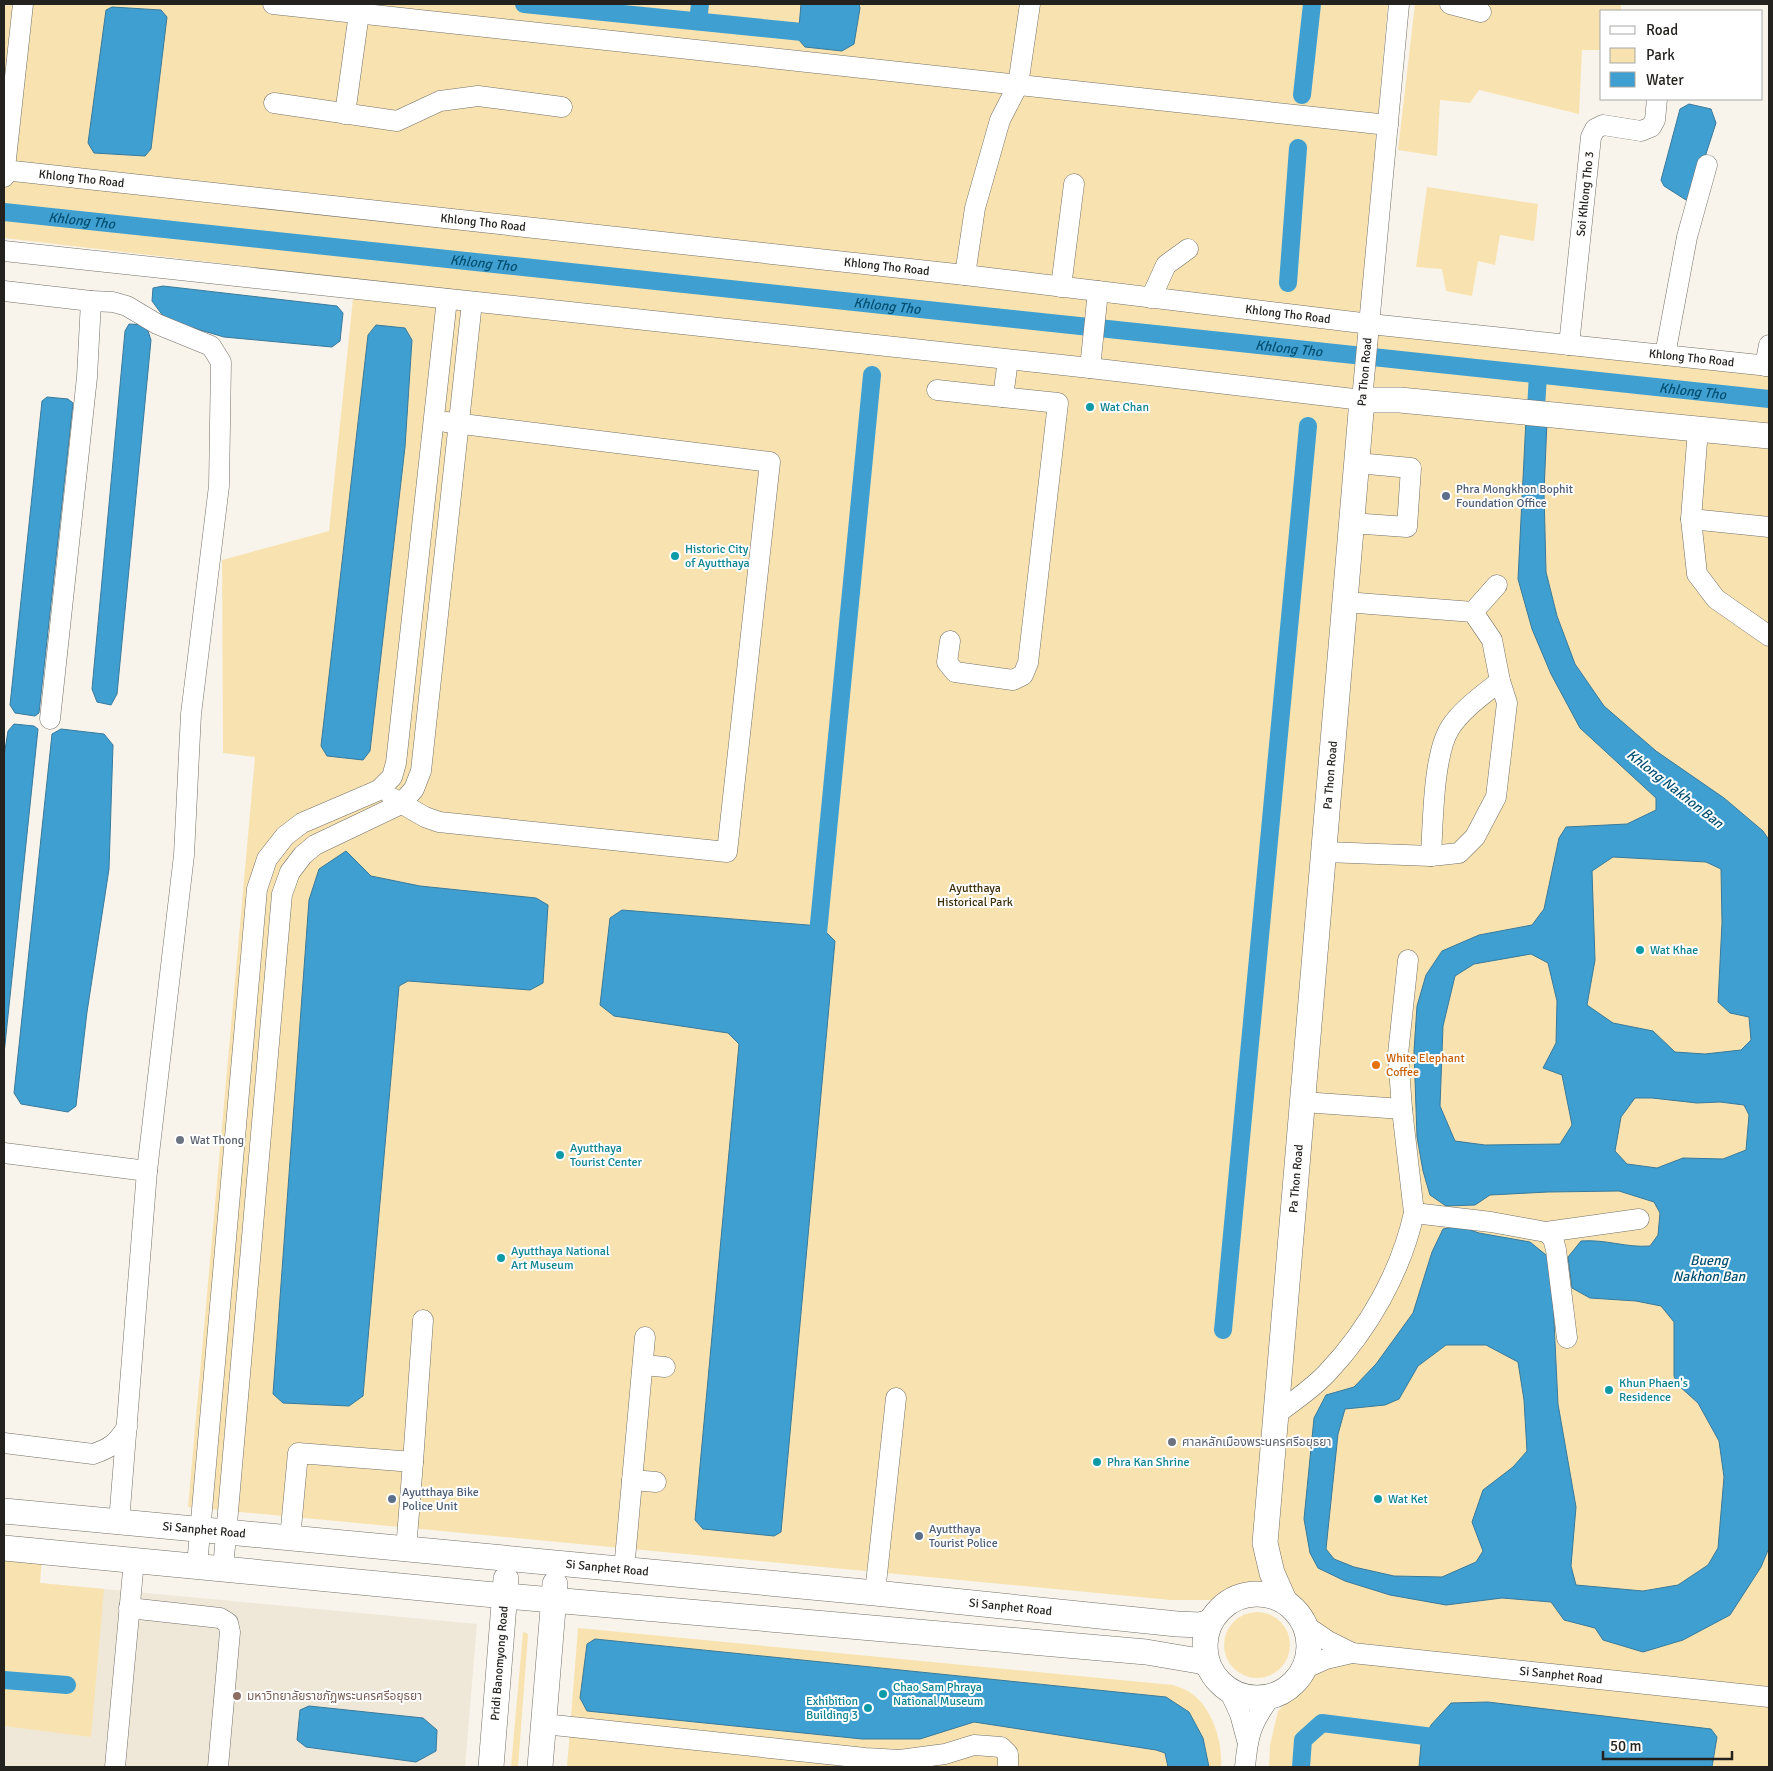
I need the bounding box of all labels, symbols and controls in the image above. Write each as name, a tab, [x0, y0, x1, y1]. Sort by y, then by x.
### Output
legend	[1600, 10, 1763, 100]
text: Road	[1646, 21, 1678, 39]
text: Park	[1646, 46, 1675, 64]
text: Water	[1646, 71, 1684, 89]
street label: Soi Khlong Tho 3	[1573, 151, 1597, 237]
street label: Khlong Tho Road	[38, 166, 125, 191]
water label: Khlong Tho	[47, 208, 117, 232]
street label: Khlong Tho Road	[440, 210, 527, 234]
water label: Khlong Tho	[449, 251, 518, 275]
street label: Khlong Tho Road	[843, 254, 930, 279]
water label: Khlong Tho	[853, 294, 922, 318]
street label: Khlong Tho Road	[1244, 301, 1332, 327]
water label: Khlong Tho	[1255, 336, 1324, 360]
street label: Pa Thon Road	[1355, 337, 1375, 407]
street label: Khlong Tho Road	[1648, 346, 1735, 370]
water label: Khlong Tho	[1658, 379, 1728, 403]
place label: Wat Chan	[1100, 400, 1149, 415]
marker: Wat Chan	[1084, 401, 1096, 413]
place label: Phra Mongkhon Bophit Foundation Office	[1456, 482, 1573, 511]
marker: Phra Mongkhon Bophit Foundation Office	[1440, 490, 1452, 502]
place label: Historic City of Ayutthaya	[685, 542, 750, 571]
marker: Historic City of Ayutthaya	[669, 550, 681, 562]
street label: Pa Thon Road	[1320, 740, 1341, 810]
water label: Khlong Nakhon Ban	[1623, 746, 1727, 832]
park label: Ayutthaya Historical Park	[937, 881, 1013, 910]
place label: Wat Khae	[1650, 943, 1698, 958]
marker: Wat Khae	[1634, 944, 1646, 956]
place label: White Elephant Coffee	[1386, 1051, 1465, 1080]
marker: White Elephant Coffee	[1370, 1059, 1382, 1071]
place label: Wat Thong	[190, 1133, 244, 1148]
marker: Wat Thong	[174, 1134, 186, 1146]
place label: Ayutthaya Tourist Center	[570, 1141, 642, 1170]
street label: Pa Thon Road	[1286, 1144, 1306, 1214]
marker: Ayutthaya Tourist Center	[554, 1149, 566, 1161]
place label: Ayutthaya National Art Museum	[511, 1244, 610, 1273]
marker: Ayutthaya National Art Museum	[495, 1252, 507, 1264]
water label: Bueng Nakhon Ban	[1673, 1252, 1746, 1285]
place label: Khun Phaen's Residence	[1619, 1376, 1688, 1405]
marker: Khun Phaen's Residence	[1603, 1384, 1615, 1396]
place label: ศาลหลักเมืองพระนครศรีอยุธยา	[1182, 1435, 1331, 1450]
marker: ศาลหลักเมืองพระนครศรีอยุธยา	[1166, 1436, 1178, 1448]
place label: Phra Kan Shrine	[1107, 1455, 1189, 1470]
marker: Phra Kan Shrine	[1091, 1456, 1103, 1468]
place label: Ayutthaya Bike Police Unit	[402, 1485, 479, 1514]
place label: Wat Ket	[1388, 1492, 1428, 1507]
marker: Ayutthaya Bike Police Unit	[386, 1493, 398, 1505]
marker: Wat Ket	[1372, 1493, 1384, 1505]
street label: Si Sanphet Road	[162, 1518, 246, 1541]
place label: Ayutthaya Tourist Police	[929, 1522, 998, 1551]
marker: Ayutthaya Tourist Police	[913, 1530, 925, 1542]
street label: Si Sanphet Road	[565, 1556, 650, 1579]
street label: Si Sanphet Road	[968, 1595, 1053, 1619]
street label: Pridi Banomyong Road	[487, 1605, 511, 1721]
street label: Si Sanphet Road	[1519, 1663, 1603, 1687]
place label: Chao Sam Phraya National Museum	[893, 1680, 983, 1709]
marker: Chao Sam Phraya National Museum	[877, 1688, 889, 1700]
place label: มหาวิทยาลัยราชภัฏพระนครศรีอยุธยา	[247, 1689, 422, 1704]
marker: มหาวิทยาลัยราชภัฏพระนครศรีอยุธยา	[231, 1690, 243, 1702]
place label: Exhibition Building 3	[806, 1694, 858, 1723]
marker: Exhibition Building 3	[862, 1702, 874, 1714]
scale bar	[1603, 1728, 1732, 1760]
text: 50 m	[1610, 1737, 1641, 1755]

